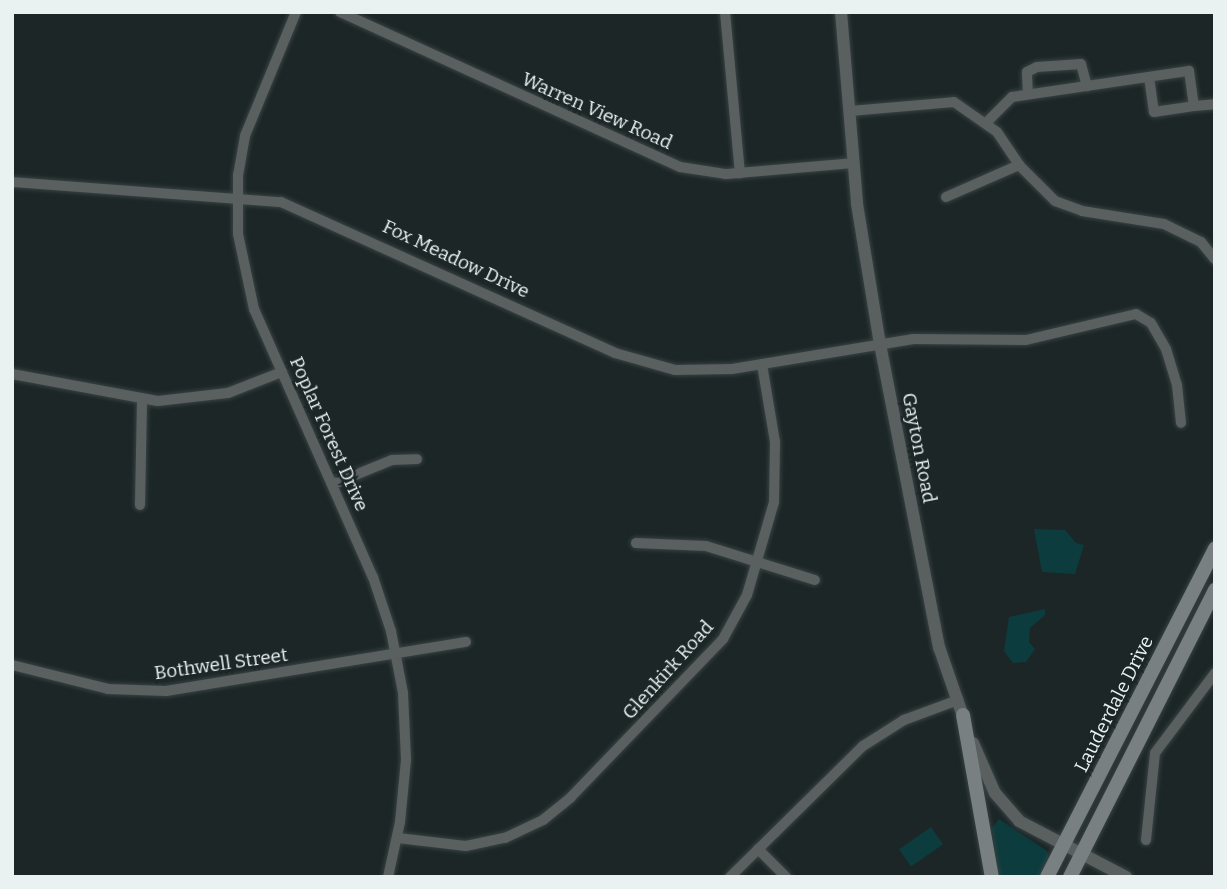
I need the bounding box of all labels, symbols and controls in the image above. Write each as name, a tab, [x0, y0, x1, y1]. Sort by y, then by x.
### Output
street label: Warren View Road	[518, 68, 676, 154]
street label: Fox Meadow Drive	[379, 215, 533, 303]
street label: Poplar Forest Drive	[285, 353, 373, 515]
street label: Gayton Road	[897, 391, 941, 505]
street label: Glenkirk Road	[618, 616, 718, 724]
street label: Lauderdale Drive	[1070, 632, 1158, 776]
street label: Bothwell Street	[153, 643, 289, 685]

